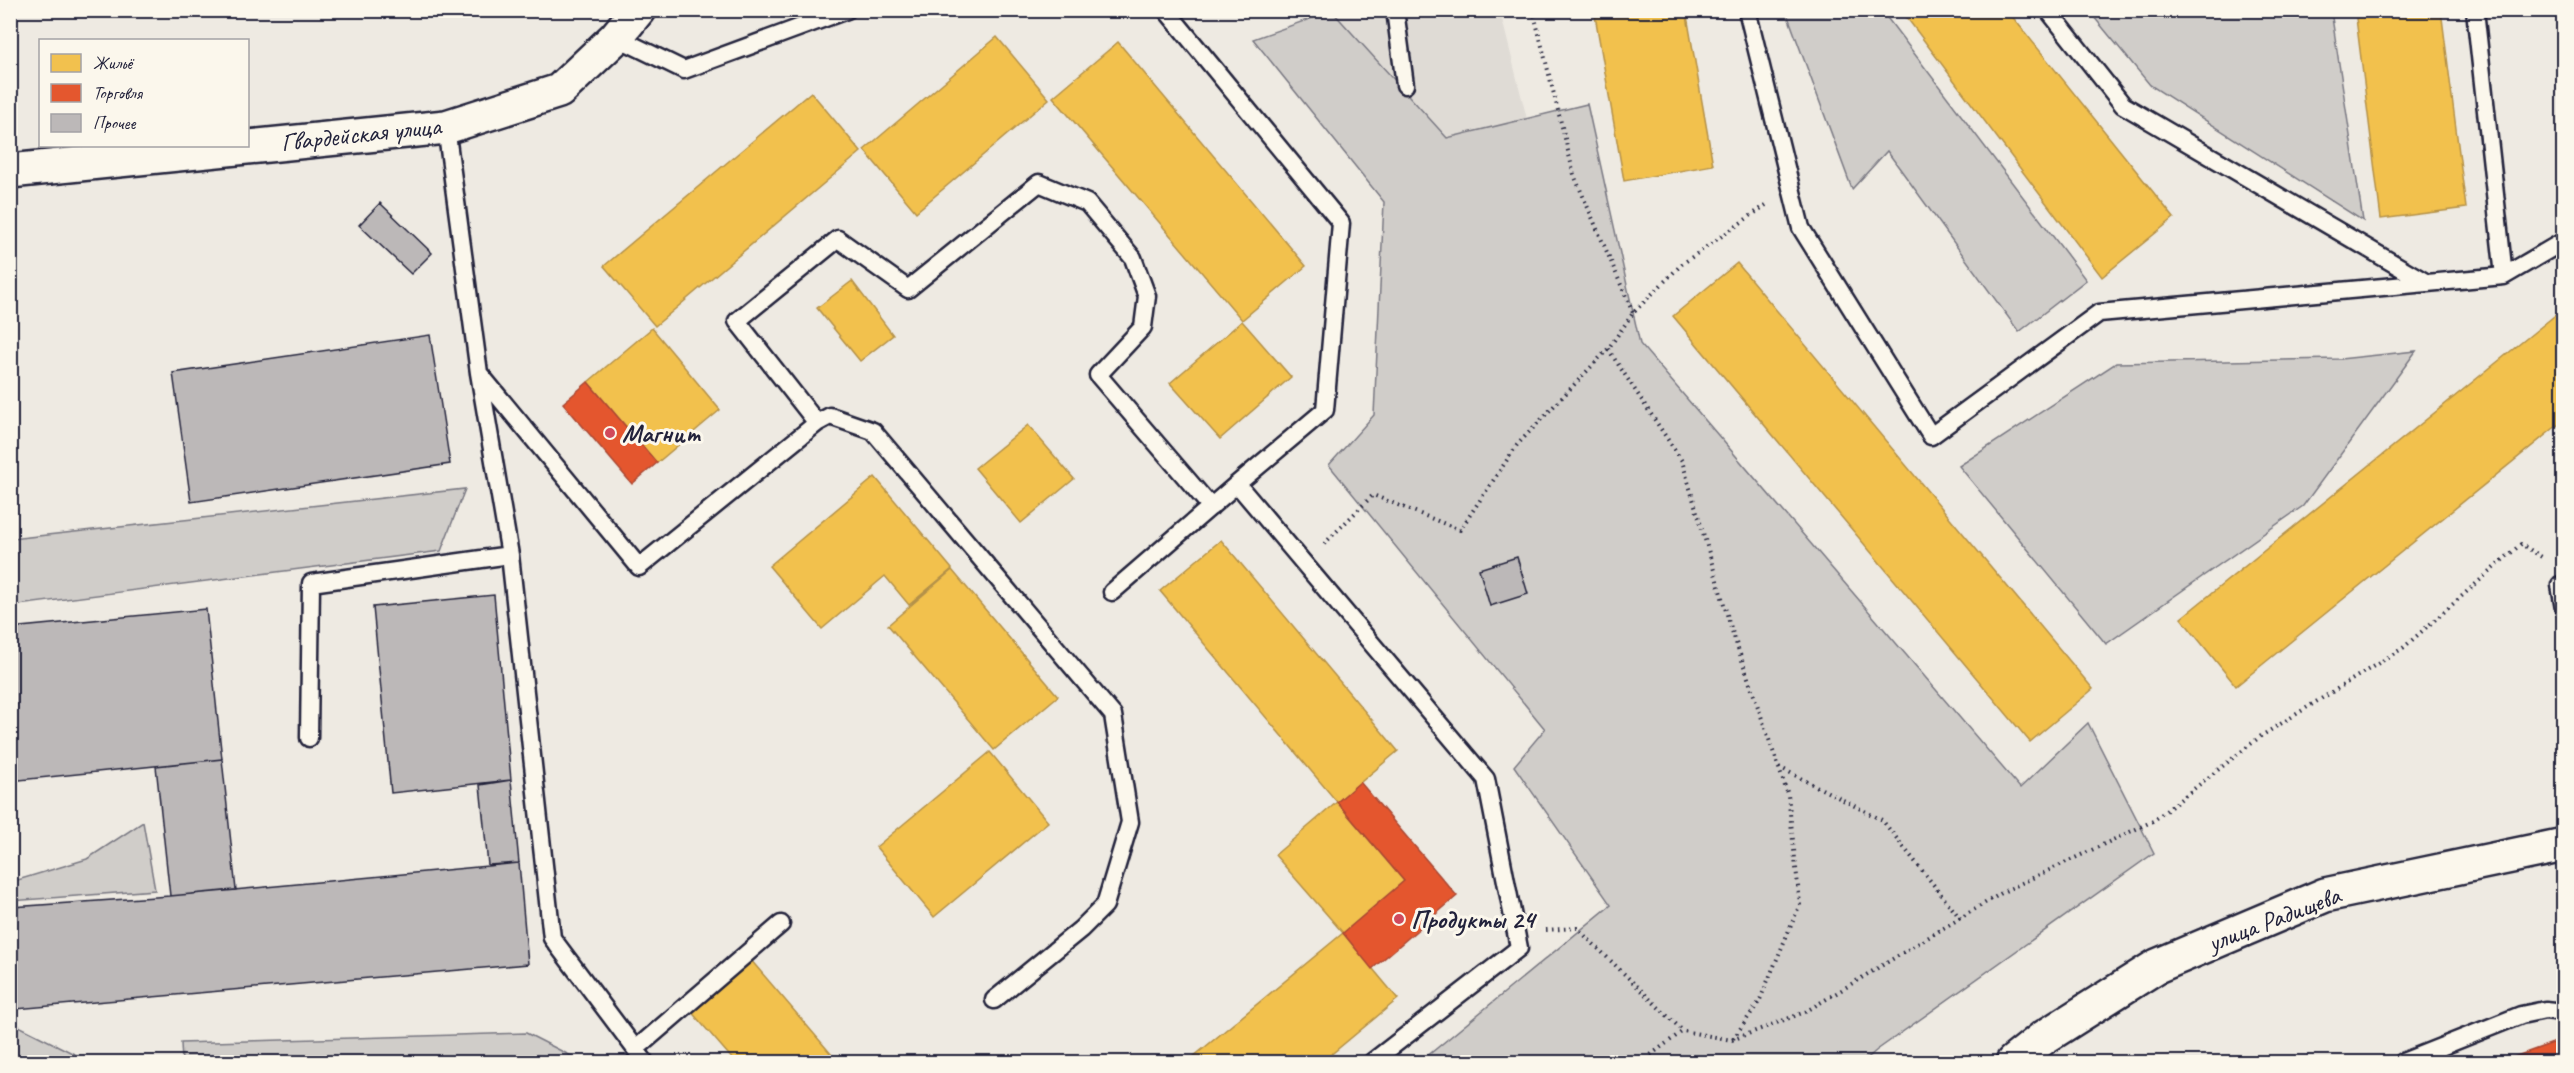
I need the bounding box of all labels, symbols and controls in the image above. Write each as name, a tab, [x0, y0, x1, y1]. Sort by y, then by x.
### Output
legend	[39, 39, 249, 147]
text: Жильё	[93, 52, 135, 74]
text: Торговля	[93, 82, 144, 104]
street label: Гвардейская улица	[279, 109, 444, 159]
text: Прочее	[93, 112, 136, 134]
place label: Магнит	[622, 417, 702, 450]
marker: Магнит	[603, 426, 617, 440]
street label: улица Радищева	[2201, 878, 2346, 960]
place label: Продукты 24	[1411, 903, 1538, 936]
marker: Продукты 24	[1392, 912, 1406, 926]

